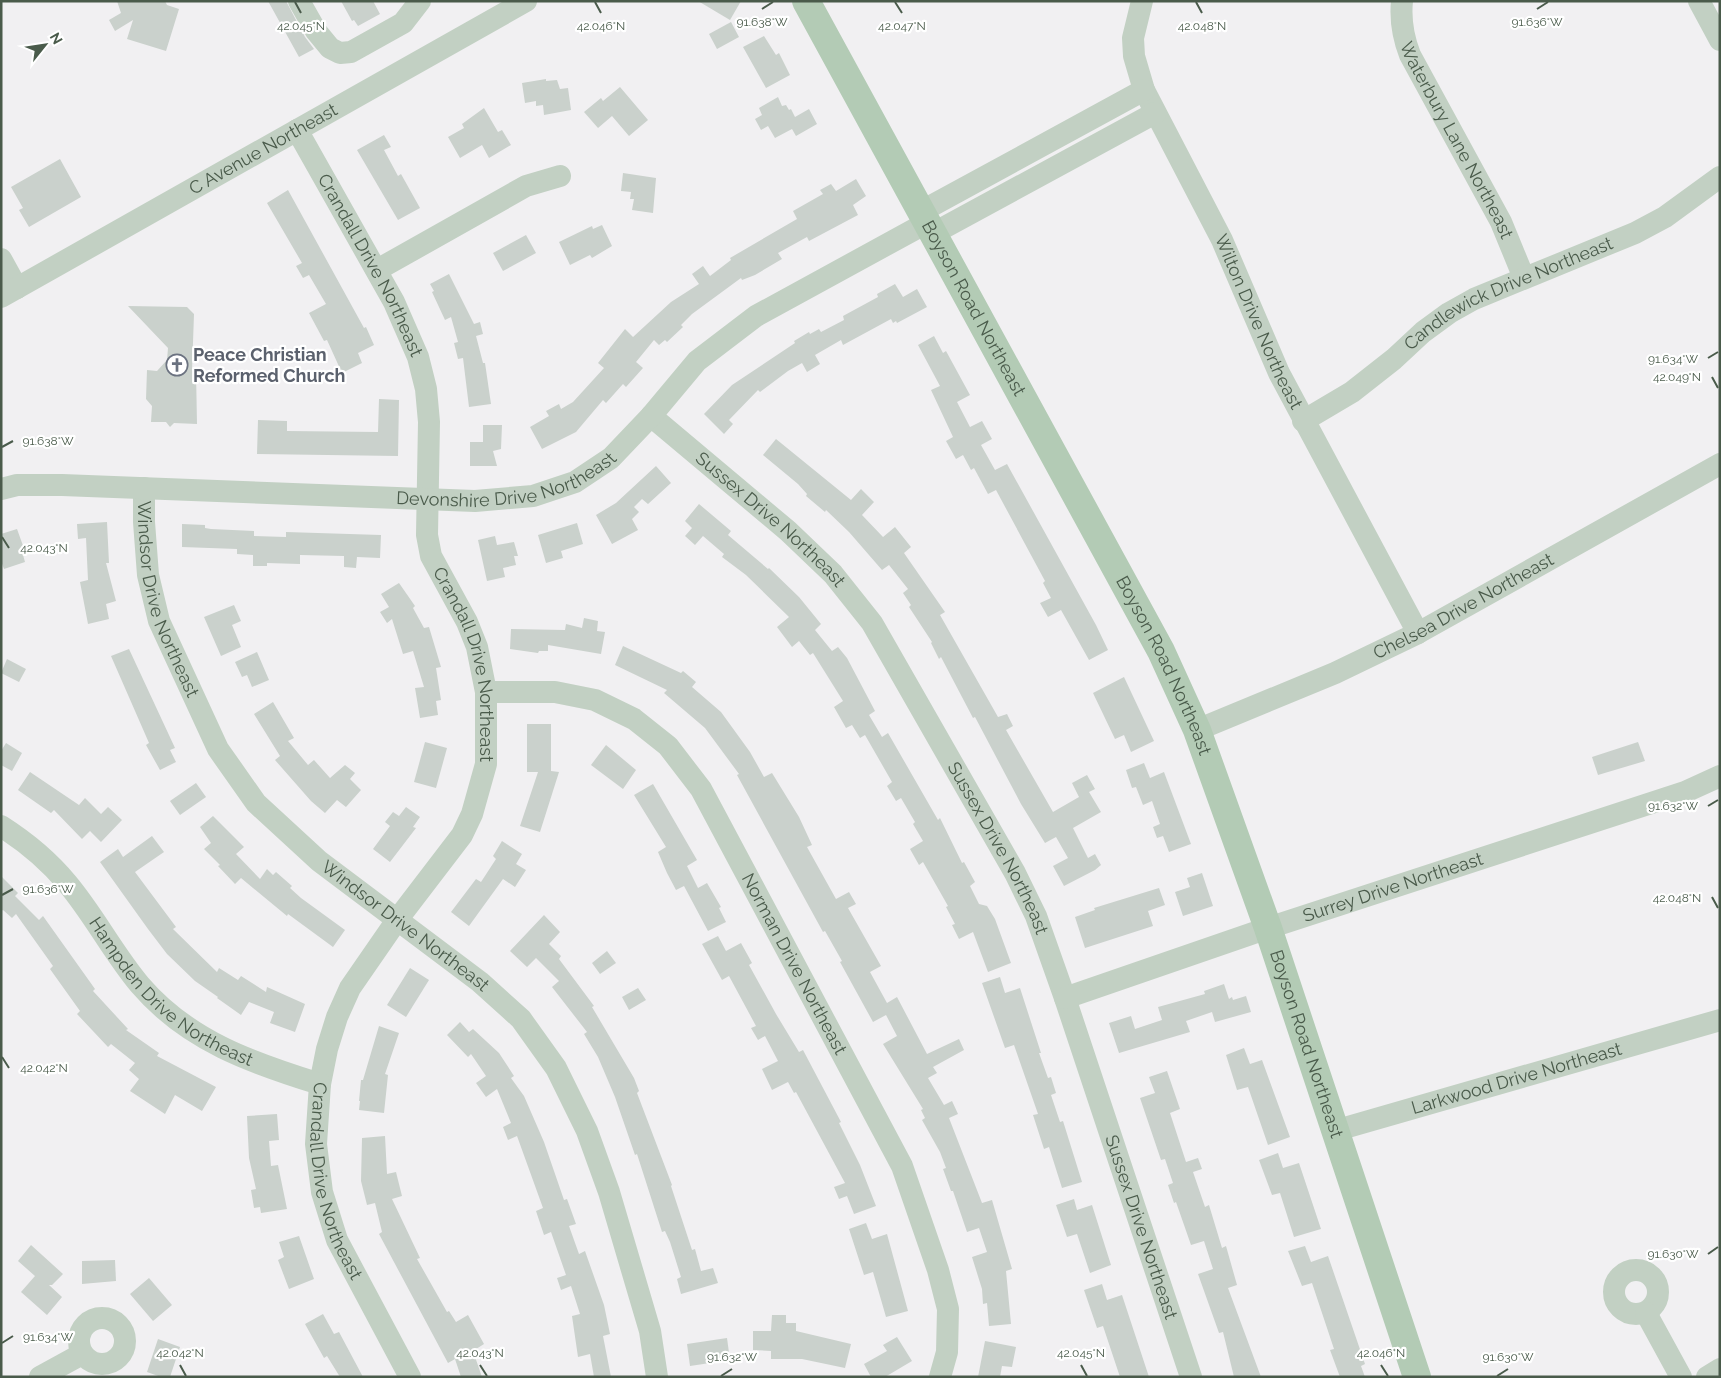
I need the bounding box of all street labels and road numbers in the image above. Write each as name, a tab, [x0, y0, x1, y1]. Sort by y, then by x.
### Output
street label: Waterbury Lane Northeast	[1396, 38, 1518, 242]
street label: C Avenue Northeast	[185, 99, 341, 199]
street label: Crandall Drive Northeast	[314, 170, 427, 360]
street label: Boyson Road Northeast	[918, 217, 1031, 399]
street label: Wilton Drive Northeast	[1211, 231, 1307, 412]
street label: Candlewick Drive Northeast	[1400, 232, 1616, 354]
street label: Sussex Drive Northeast	[692, 447, 850, 591]
street label: Devonshire Drive Northeast	[396, 448, 621, 511]
street label: Windsor Drive Northeast	[134, 501, 204, 700]
street label: Chelsea Drive Northeast	[1370, 548, 1557, 663]
street label: Crandall Drive Northeast	[429, 563, 497, 762]
street label: Boyson Road Northeast	[1112, 572, 1216, 758]
street label: Sussex Drive Northeast	[944, 758, 1053, 937]
street label: Surrey Drive Northeast	[1300, 848, 1485, 926]
street label: Windsor Drive Northeast	[318, 856, 494, 995]
street label: Norman Drive Northeast	[738, 869, 852, 1058]
street label: Hampden Drive Northeast	[85, 913, 256, 1070]
street label: Boyson Road Northeast	[1266, 947, 1348, 1140]
street label: Larkwood Drive Northeast	[1409, 1038, 1624, 1118]
street label: Crandall Drive Northeast	[306, 1082, 367, 1283]
street label: Sussex Drive Northeast	[1101, 1132, 1182, 1322]

